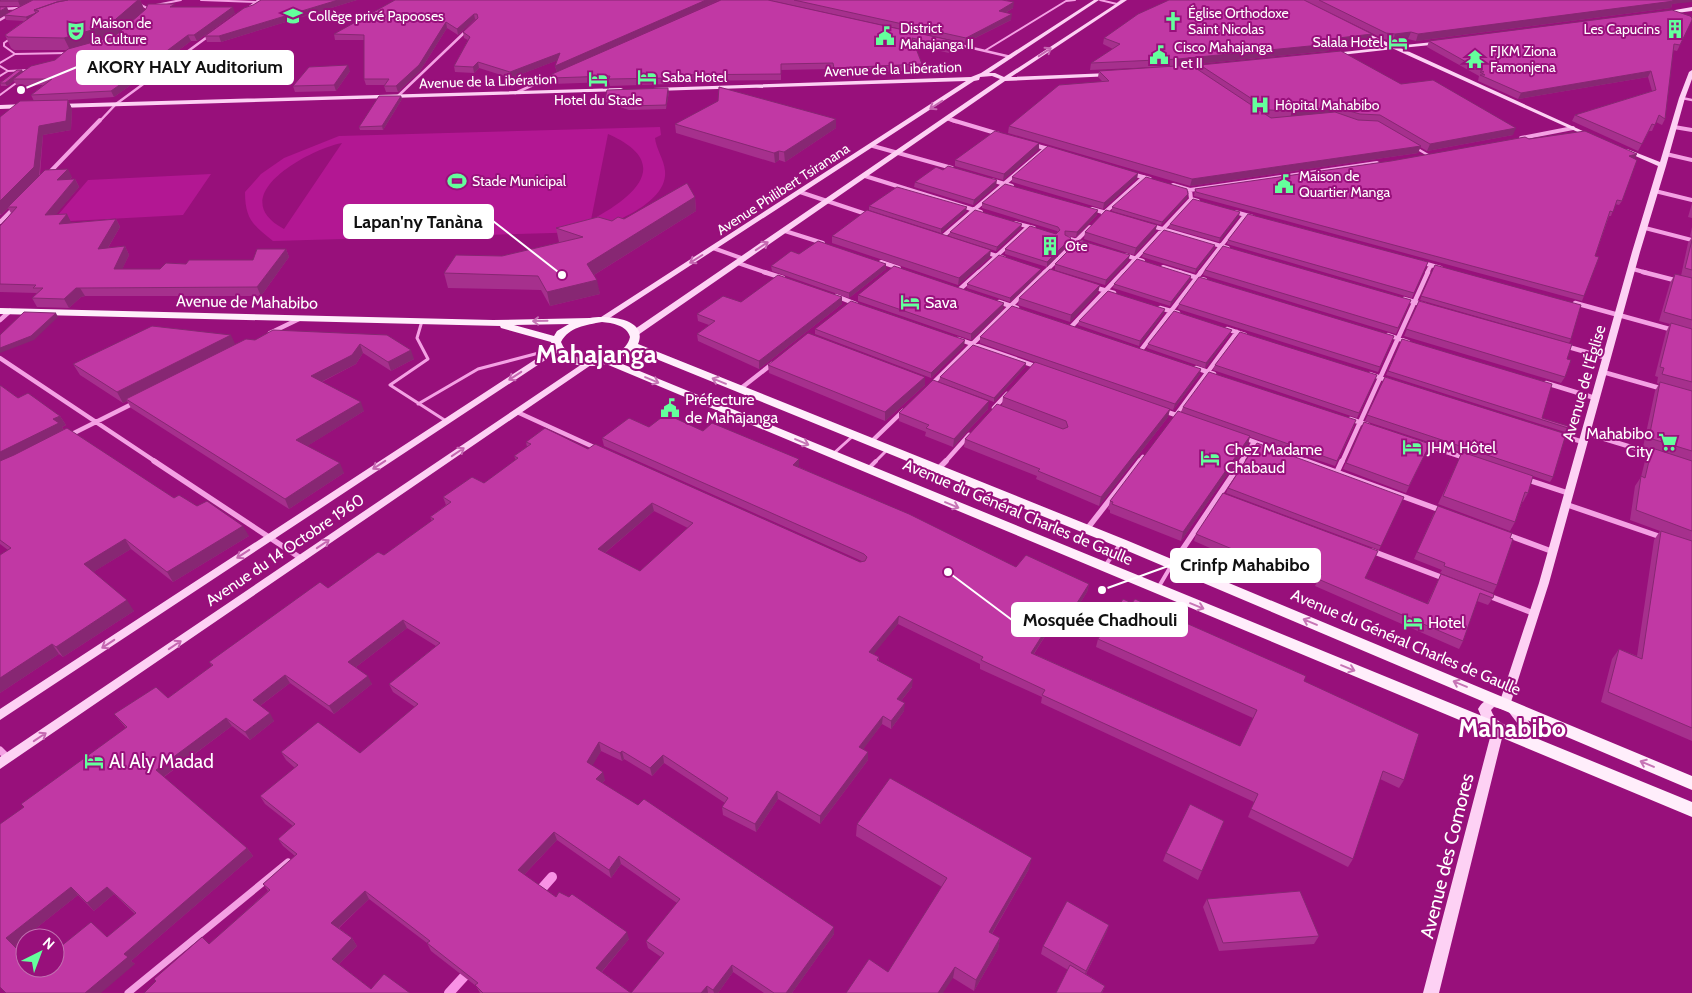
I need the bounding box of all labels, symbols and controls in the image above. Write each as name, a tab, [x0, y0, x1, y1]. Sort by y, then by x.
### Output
place label: Église Orthodoxe Saint Nicolas	[1188, 4, 1289, 38]
school or university icon: Collège privé Papooses	[282, 5, 304, 27]
place label: Collège privé Papooses	[308, 7, 444, 25]
church icon: Église Orthodoxe Saint Nicolas	[1162, 10, 1184, 32]
place label: Maison de la Culture	[91, 14, 151, 48]
building icon: Les Capucins	[1664, 18, 1686, 40]
place label: District Mahajanga II	[900, 19, 974, 53]
theatre icon: Maison de la Culture	[65, 20, 87, 42]
place label: Les Capucins	[1584, 20, 1660, 38]
public building icon: District Mahajanga II	[874, 25, 896, 47]
hotel icon: Salala Hotel	[1387, 31, 1409, 53]
place label: Salala Hotel	[1312, 33, 1384, 51]
place label: Cisco Mahajanga I et II	[1174, 38, 1273, 72]
place label: FJKM Ziona Famonjena	[1490, 42, 1556, 76]
public building icon: Cisco Mahajanga I et II	[1148, 44, 1170, 66]
one-way arrow	[1037, 47, 1051, 57]
temple icon: FJKM Ziona Famonjena	[1464, 48, 1486, 70]
callout: AKORY HALY Auditorium	[77, 51, 293, 84]
text: AKORY HALY Auditorium	[87, 56, 283, 78]
street label: Avenue de la Libération	[824, 58, 962, 80]
hotel icon: Saba Hotel	[636, 66, 658, 88]
hotel icon: Hotel du Stade	[587, 68, 609, 90]
place label: Saba Hotel	[662, 68, 728, 86]
street label: Avenue de la Libération	[419, 70, 557, 92]
place label: Hotel du Stade	[554, 91, 642, 109]
hospital icon: Hôpital Mahabibo	[1249, 94, 1271, 116]
place label: Hôpital Mahabibo	[1275, 96, 1380, 114]
one-way arrow	[929, 101, 943, 111]
street label: Avenue Philibert Tsiranana	[713, 139, 853, 239]
place label: Maison de Quartier Manga	[1299, 167, 1390, 201]
sports icon: Stade Municipal	[446, 170, 468, 192]
place label: Stade Municipal	[472, 172, 567, 190]
public building icon: Maison de Quartier Manga	[1273, 173, 1295, 195]
callout: Lapan'ny Tanàna	[344, 205, 493, 238]
text: Lapan'ny Tanàna	[353, 211, 483, 233]
building icon: Ote	[1039, 235, 1061, 257]
place label: Ote	[1065, 237, 1088, 255]
one-way arrow	[755, 241, 769, 252]
one-way arrow	[689, 254, 703, 265]
street label: Avenue de Mahabibo	[176, 291, 318, 313]
hotel icon: Sava	[899, 291, 921, 313]
place label: Sava	[925, 293, 958, 312]
one-way arrow	[532, 317, 548, 326]
street label: Avenue de l'Église	[1558, 323, 1610, 443]
district label: Mahajanga	[535, 338, 657, 370]
one-way arrow	[508, 370, 522, 381]
one-way arrow	[712, 375, 727, 385]
one-way arrow	[644, 376, 659, 385]
place label: Préfecture de Mahajanga	[685, 390, 779, 427]
public building icon: Préfecture de Mahajanga	[659, 397, 681, 419]
place label: Mahabibo City	[1586, 424, 1653, 461]
supermarket icon: Mahabibo City	[1657, 431, 1679, 453]
hotel icon: JHM Hôtel	[1401, 436, 1423, 458]
one-way arrow	[793, 438, 809, 447]
place label: JHM Hôtel	[1426, 438, 1496, 457]
place label: Chez Madame Chabaud	[1225, 440, 1322, 477]
one-way arrow	[450, 447, 464, 457]
hotel icon: Chez Madame Chabaud	[1199, 447, 1221, 469]
street label: Avenue du Général Charles de Gaulle	[900, 455, 1136, 569]
one-way arrow	[373, 460, 387, 470]
street label: Avenue du 14 Octobre 1960	[202, 490, 368, 610]
one-way arrow	[944, 501, 959, 510]
one-way arrow	[316, 539, 330, 549]
one-way arrow	[237, 549, 251, 559]
callout: Crinfp Mahabibo	[1171, 549, 1320, 582]
text: Crinfp Mahabibo	[1180, 554, 1310, 576]
street label: Avenue du Général Charles de Gaulle	[1288, 585, 1524, 699]
one-way arrow	[1189, 602, 1204, 612]
callout: Mosquée Chadhouli	[1012, 603, 1187, 636]
text: Mosquée Chadhouli	[1023, 609, 1177, 631]
hotel icon: Hotel	[1402, 611, 1424, 633]
place label: Hotel	[1428, 613, 1465, 632]
one-way arrow	[1303, 617, 1318, 626]
one-way arrow	[101, 639, 115, 649]
one-way arrow	[167, 640, 181, 650]
one-way arrow	[1340, 663, 1355, 673]
one-way arrow	[1453, 679, 1468, 689]
district label: Mahabibo	[1458, 713, 1566, 743]
one-way arrow	[33, 732, 47, 742]
hotel icon: Al Aly Madad	[83, 750, 105, 772]
place label: Al Aly Madad	[109, 750, 214, 773]
one-way arrow	[1640, 758, 1655, 768]
street label: Avenue des Comores	[1415, 771, 1479, 941]
north arrow	[15, 928, 65, 978]
text: N	[39, 933, 58, 953]

